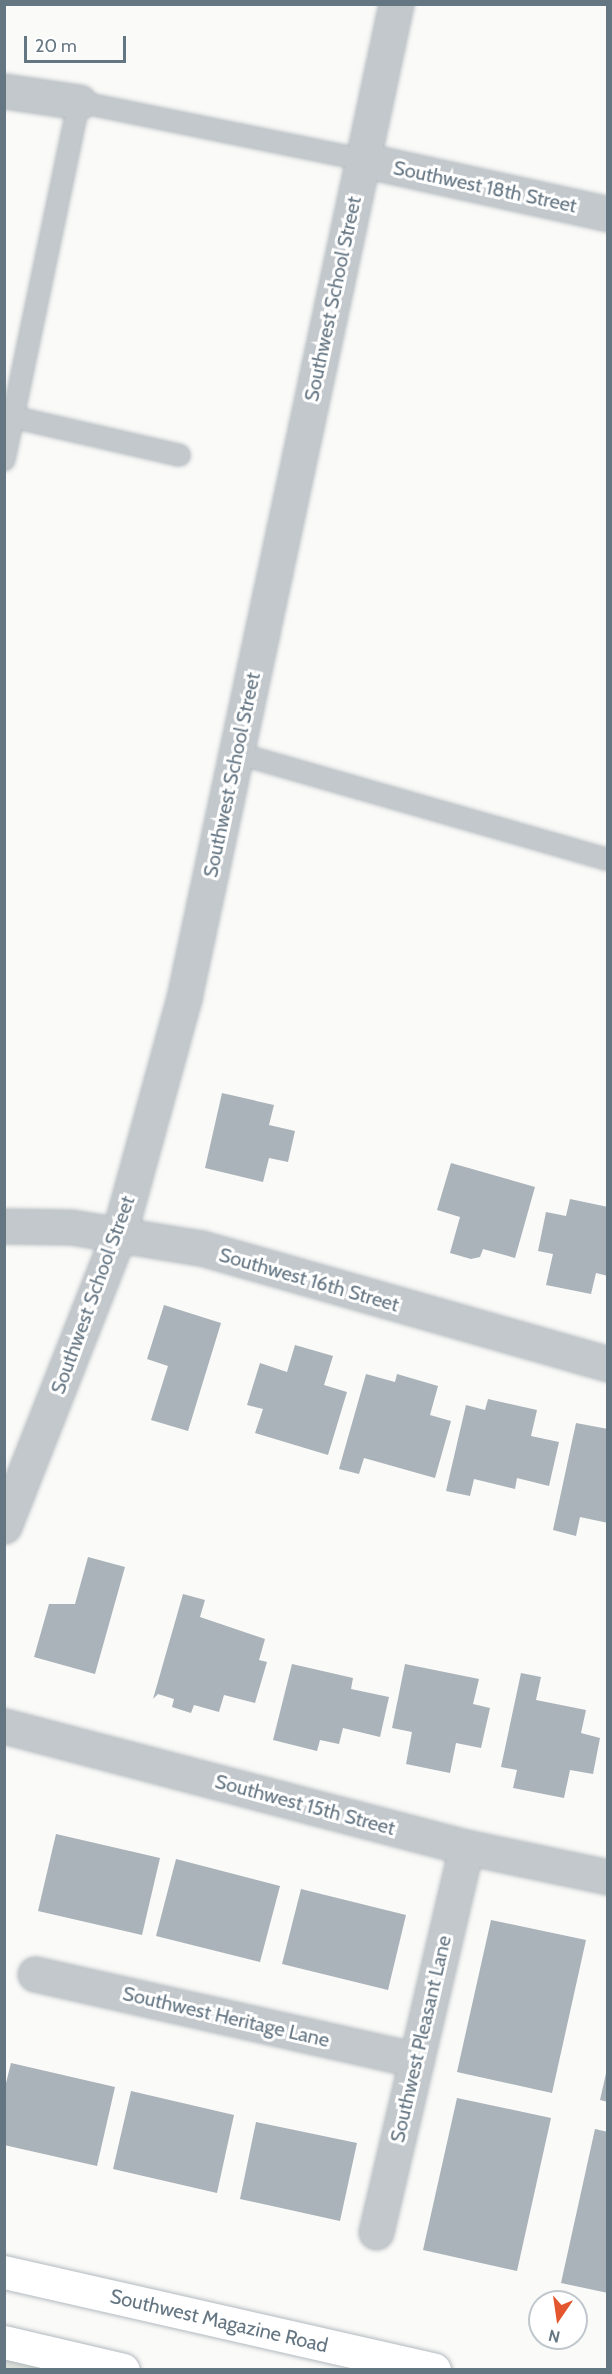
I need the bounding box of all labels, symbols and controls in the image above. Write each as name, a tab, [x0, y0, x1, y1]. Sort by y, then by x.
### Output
scale bar	[27, 24, 129, 62]
text: 20 m	[35, 35, 77, 57]
street label: Southwest 18th Street	[391, 156, 579, 218]
street label: Southwest School Street	[300, 194, 366, 404]
street label: Southwest School Street	[199, 670, 265, 880]
street label: Southwest School Street	[46, 1193, 140, 1397]
street label: Southwest 16th Street	[216, 1243, 402, 1317]
street label: Southwest 15th Street	[212, 1769, 398, 1841]
street label: Southwest Pleasant Lane	[385, 1933, 457, 2145]
street label: Southwest Heritage Lane	[120, 1982, 332, 2052]
street label: Southwest Magazine Road	[108, 2284, 330, 2358]
north arrow	[528, 2290, 588, 2350]
text: N	[547, 2326, 562, 2347]

